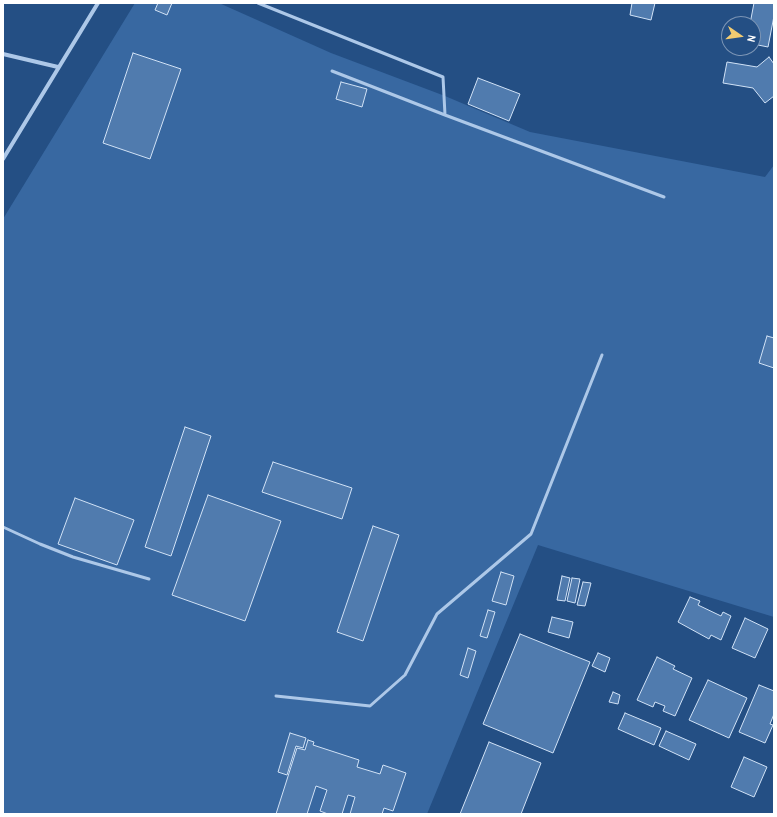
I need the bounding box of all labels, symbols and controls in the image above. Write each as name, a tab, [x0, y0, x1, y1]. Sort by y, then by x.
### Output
north arrow	[721, 16, 761, 56]
text: N	[744, 34, 759, 43]

